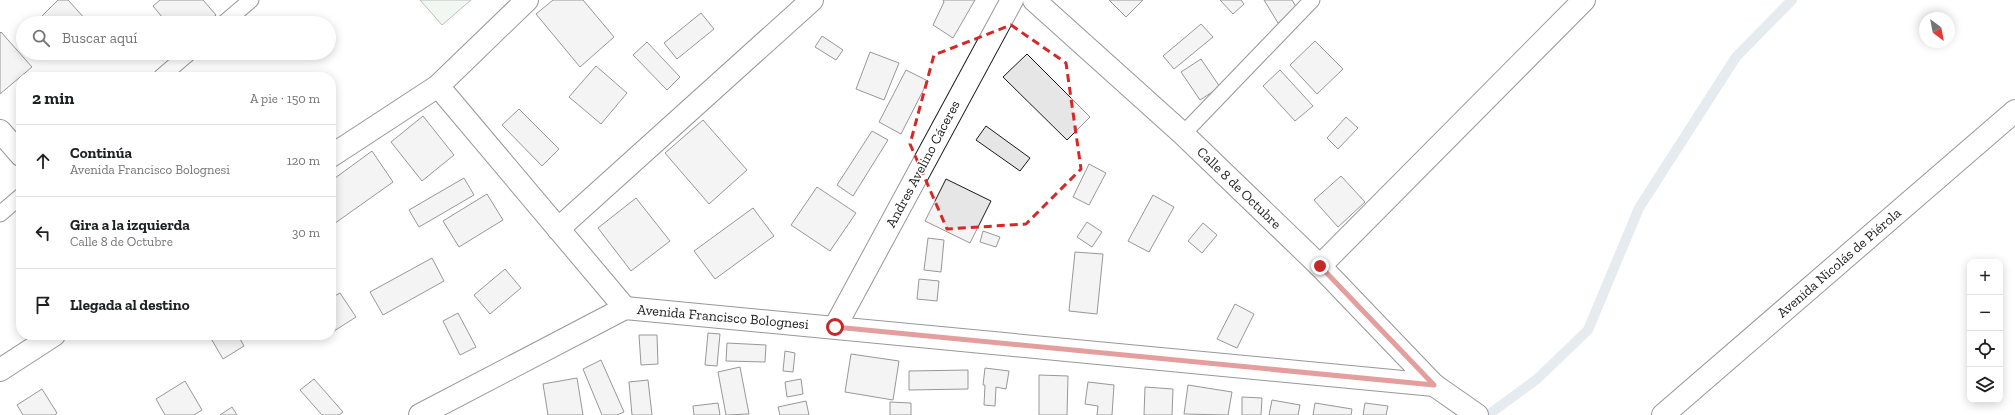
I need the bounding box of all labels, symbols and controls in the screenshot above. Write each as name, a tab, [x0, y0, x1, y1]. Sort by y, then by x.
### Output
north arrow	[1919, 12, 1955, 48]
search box	[16, 16, 336, 60]
icon: search	[30, 27, 52, 49]
text: Buscar aquí	[62, 29, 138, 47]
text: 2 min	[32, 88, 74, 108]
text: A pie · 150 m	[250, 91, 320, 106]
street label: Andres Avelino Cáceres	[882, 98, 964, 230]
street label: Calle 8 de Octubre	[1193, 143, 1285, 233]
text: Continúa	[70, 144, 132, 162]
icon: ahead	[32, 150, 54, 172]
text: 120 m	[287, 153, 320, 168]
text: Avenida Francisco Bolognesi	[70, 162, 230, 177]
street label: Avenida Nicolás de Piérola	[1774, 204, 1905, 321]
text: Gira a la izquierda	[70, 216, 190, 234]
icon: left	[32, 222, 54, 244]
text: 30 m	[292, 225, 320, 240]
text: Calle 8 de Octubre	[70, 234, 173, 249]
route end	[1311, 257, 1329, 275]
map controls	[1967, 259, 2003, 403]
button: +	[1967, 259, 2003, 295]
icon: arrive	[32, 294, 54, 316]
button: −	[1967, 295, 2003, 331]
text: Llegada al destino	[70, 296, 190, 314]
street label: Avenida Francisco Bolognesi	[637, 301, 810, 333]
route start	[826, 318, 844, 336]
button: locate	[1967, 331, 2003, 367]
button: layers	[1967, 367, 2003, 403]

